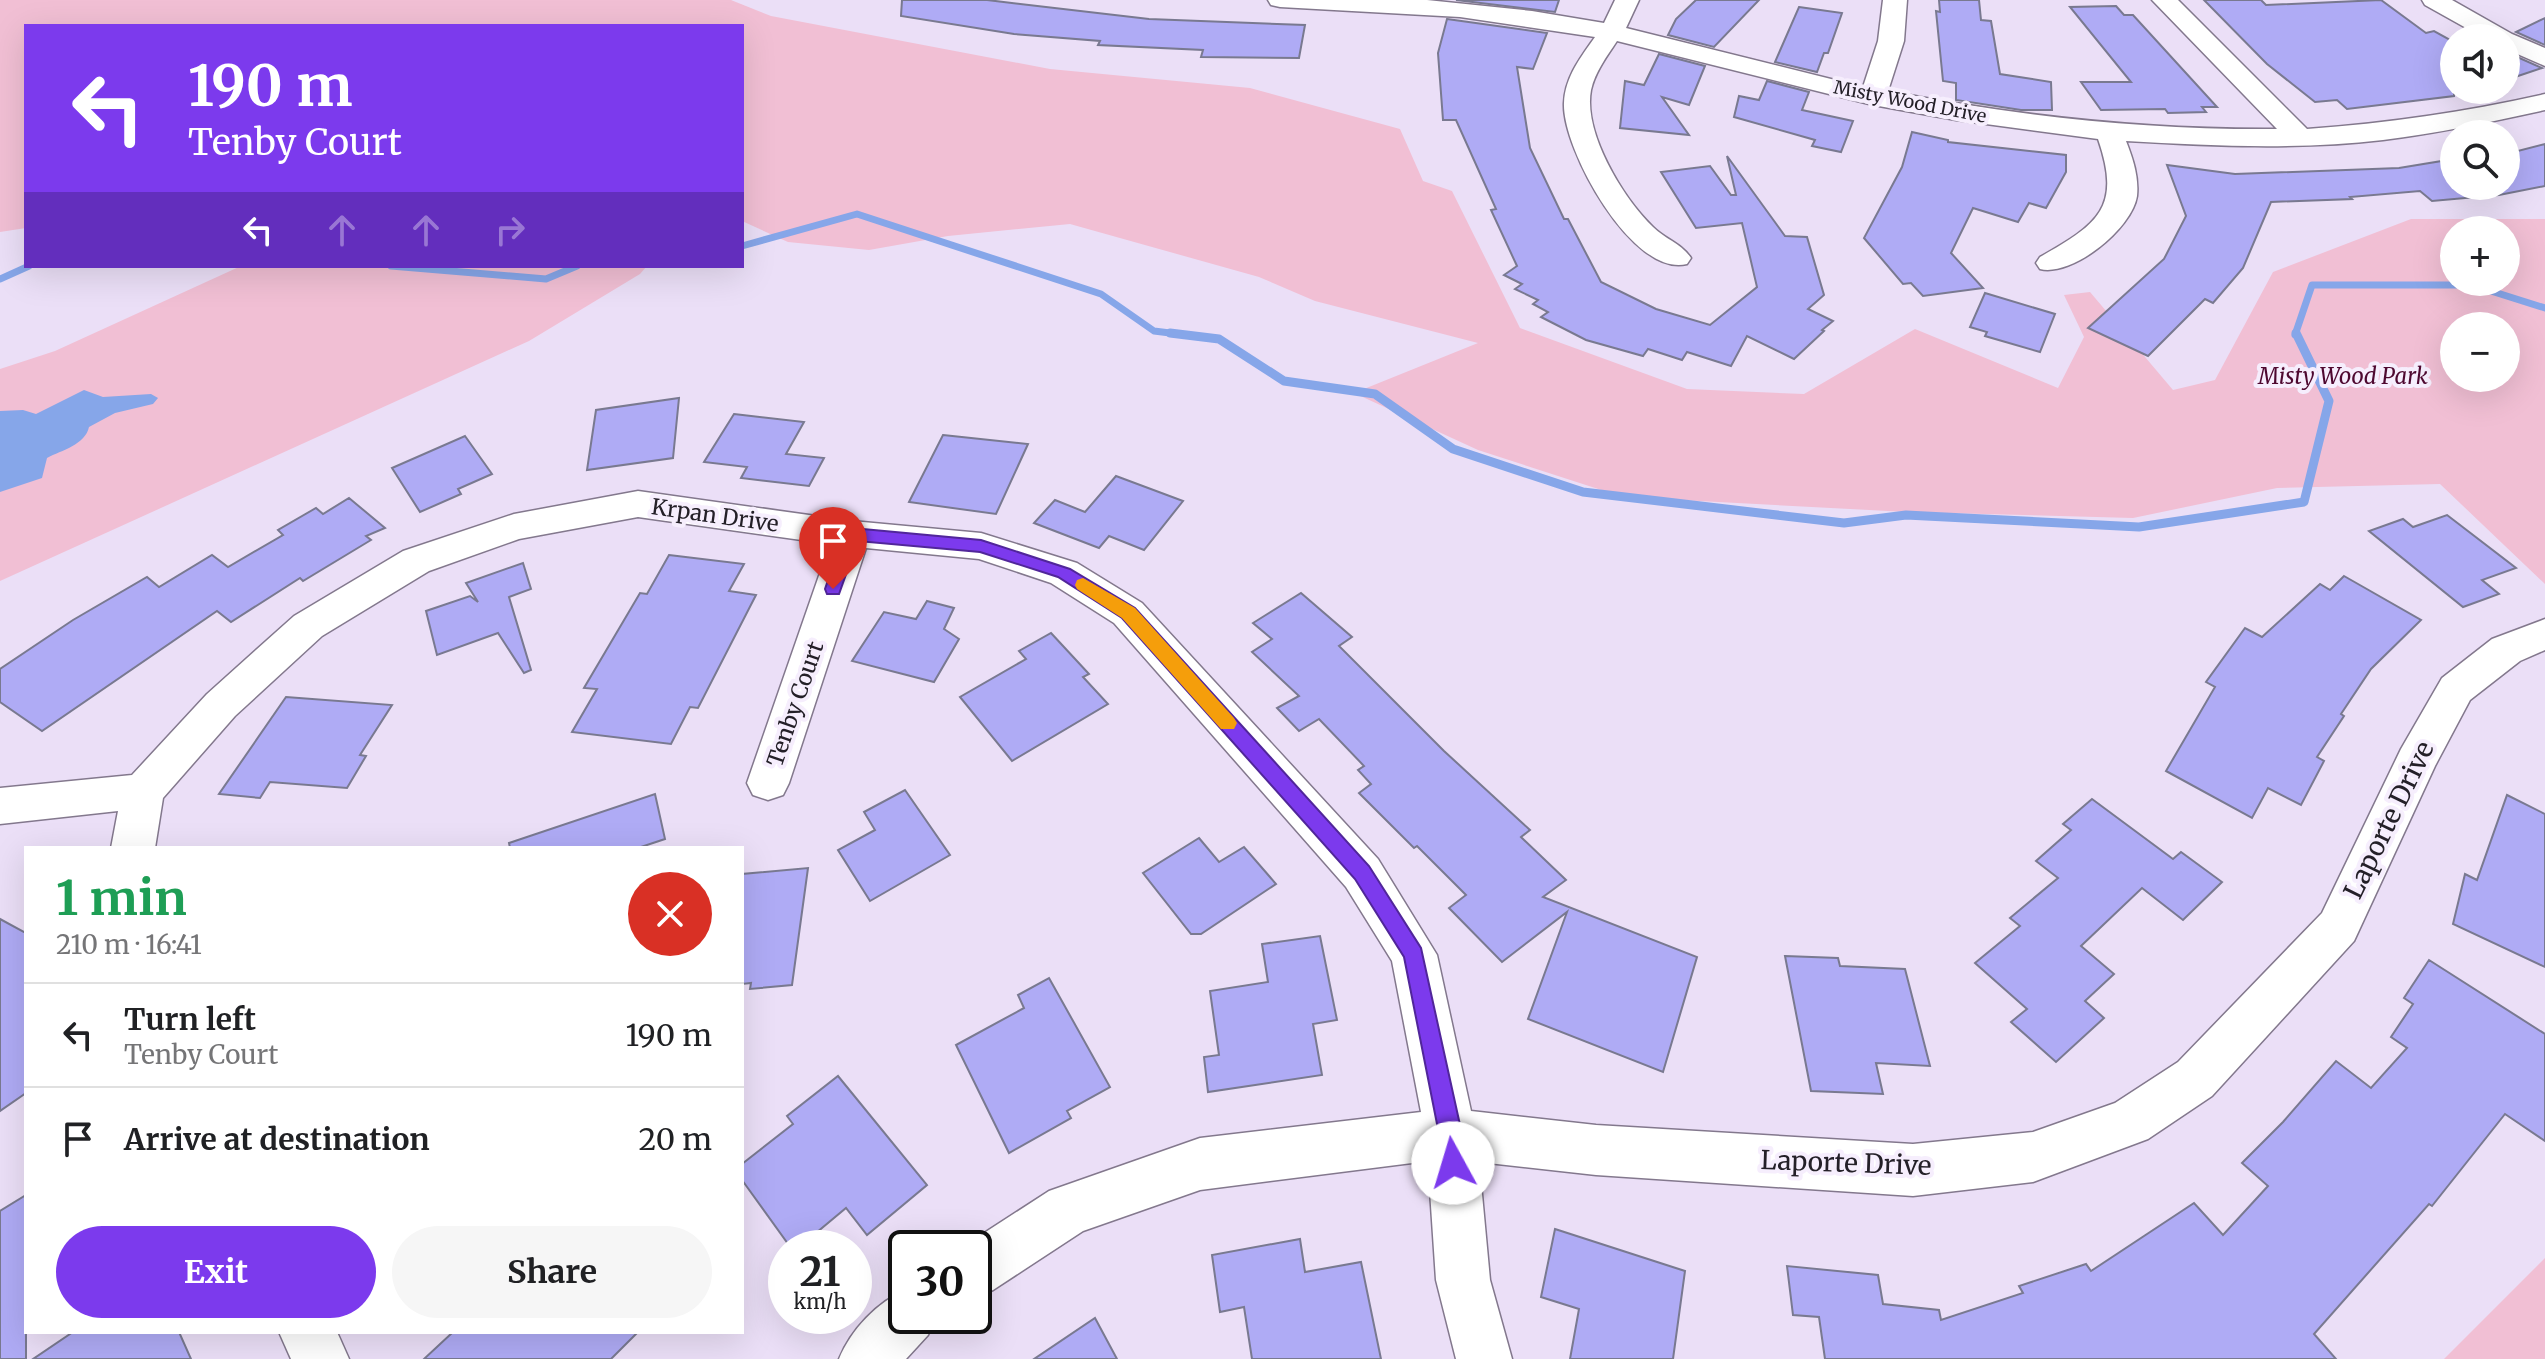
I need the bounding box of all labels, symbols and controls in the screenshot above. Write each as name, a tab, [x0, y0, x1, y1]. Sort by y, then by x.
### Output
map controls	[2440, 24, 2520, 392]
button: sound	[2440, 24, 2520, 104]
text: 190 m	[188, 51, 353, 121]
icon: left	[56, 56, 160, 160]
street label: Misty Wood Drive	[1832, 75, 1988, 128]
text: Tenby Court	[188, 120, 402, 165]
button: search	[2440, 120, 2520, 200]
icon: left	[236, 208, 280, 252]
icon: ahead	[320, 208, 364, 252]
icon: ahead	[404, 208, 448, 252]
icon: right	[488, 208, 532, 252]
button: +	[2440, 216, 2520, 296]
button: −	[2440, 312, 2520, 392]
park label: Misty Wood Park	[2257, 362, 2428, 390]
street label: Krpan Drive	[650, 492, 780, 538]
pin	[799, 507, 867, 589]
icon: arrive	[811, 519, 855, 563]
street label: Tenby Court	[761, 637, 830, 770]
street label: Laporte Drive	[2336, 736, 2441, 904]
text: 1 min	[56, 868, 187, 928]
button: close	[628, 872, 712, 956]
text: 210 m · 16:41	[56, 928, 202, 961]
text: Turn left	[124, 1000, 256, 1038]
icon: left	[56, 1013, 100, 1057]
text: 190 m	[625, 1016, 712, 1054]
text: Tenby Court	[124, 1038, 278, 1071]
icon: arrive	[56, 1117, 100, 1161]
text: Arrive at destination	[124, 1120, 430, 1158]
text: 20 m	[639, 1120, 712, 1158]
position arrow	[1411, 1121, 1495, 1205]
street label: Laporte Drive	[1760, 1143, 1932, 1182]
button: Exit	[56, 1226, 376, 1318]
button: Share	[392, 1226, 712, 1318]
speed limit sign: 30	[888, 1230, 992, 1334]
text: 21	[800, 1247, 840, 1297]
text: km/h	[794, 1289, 846, 1314]

